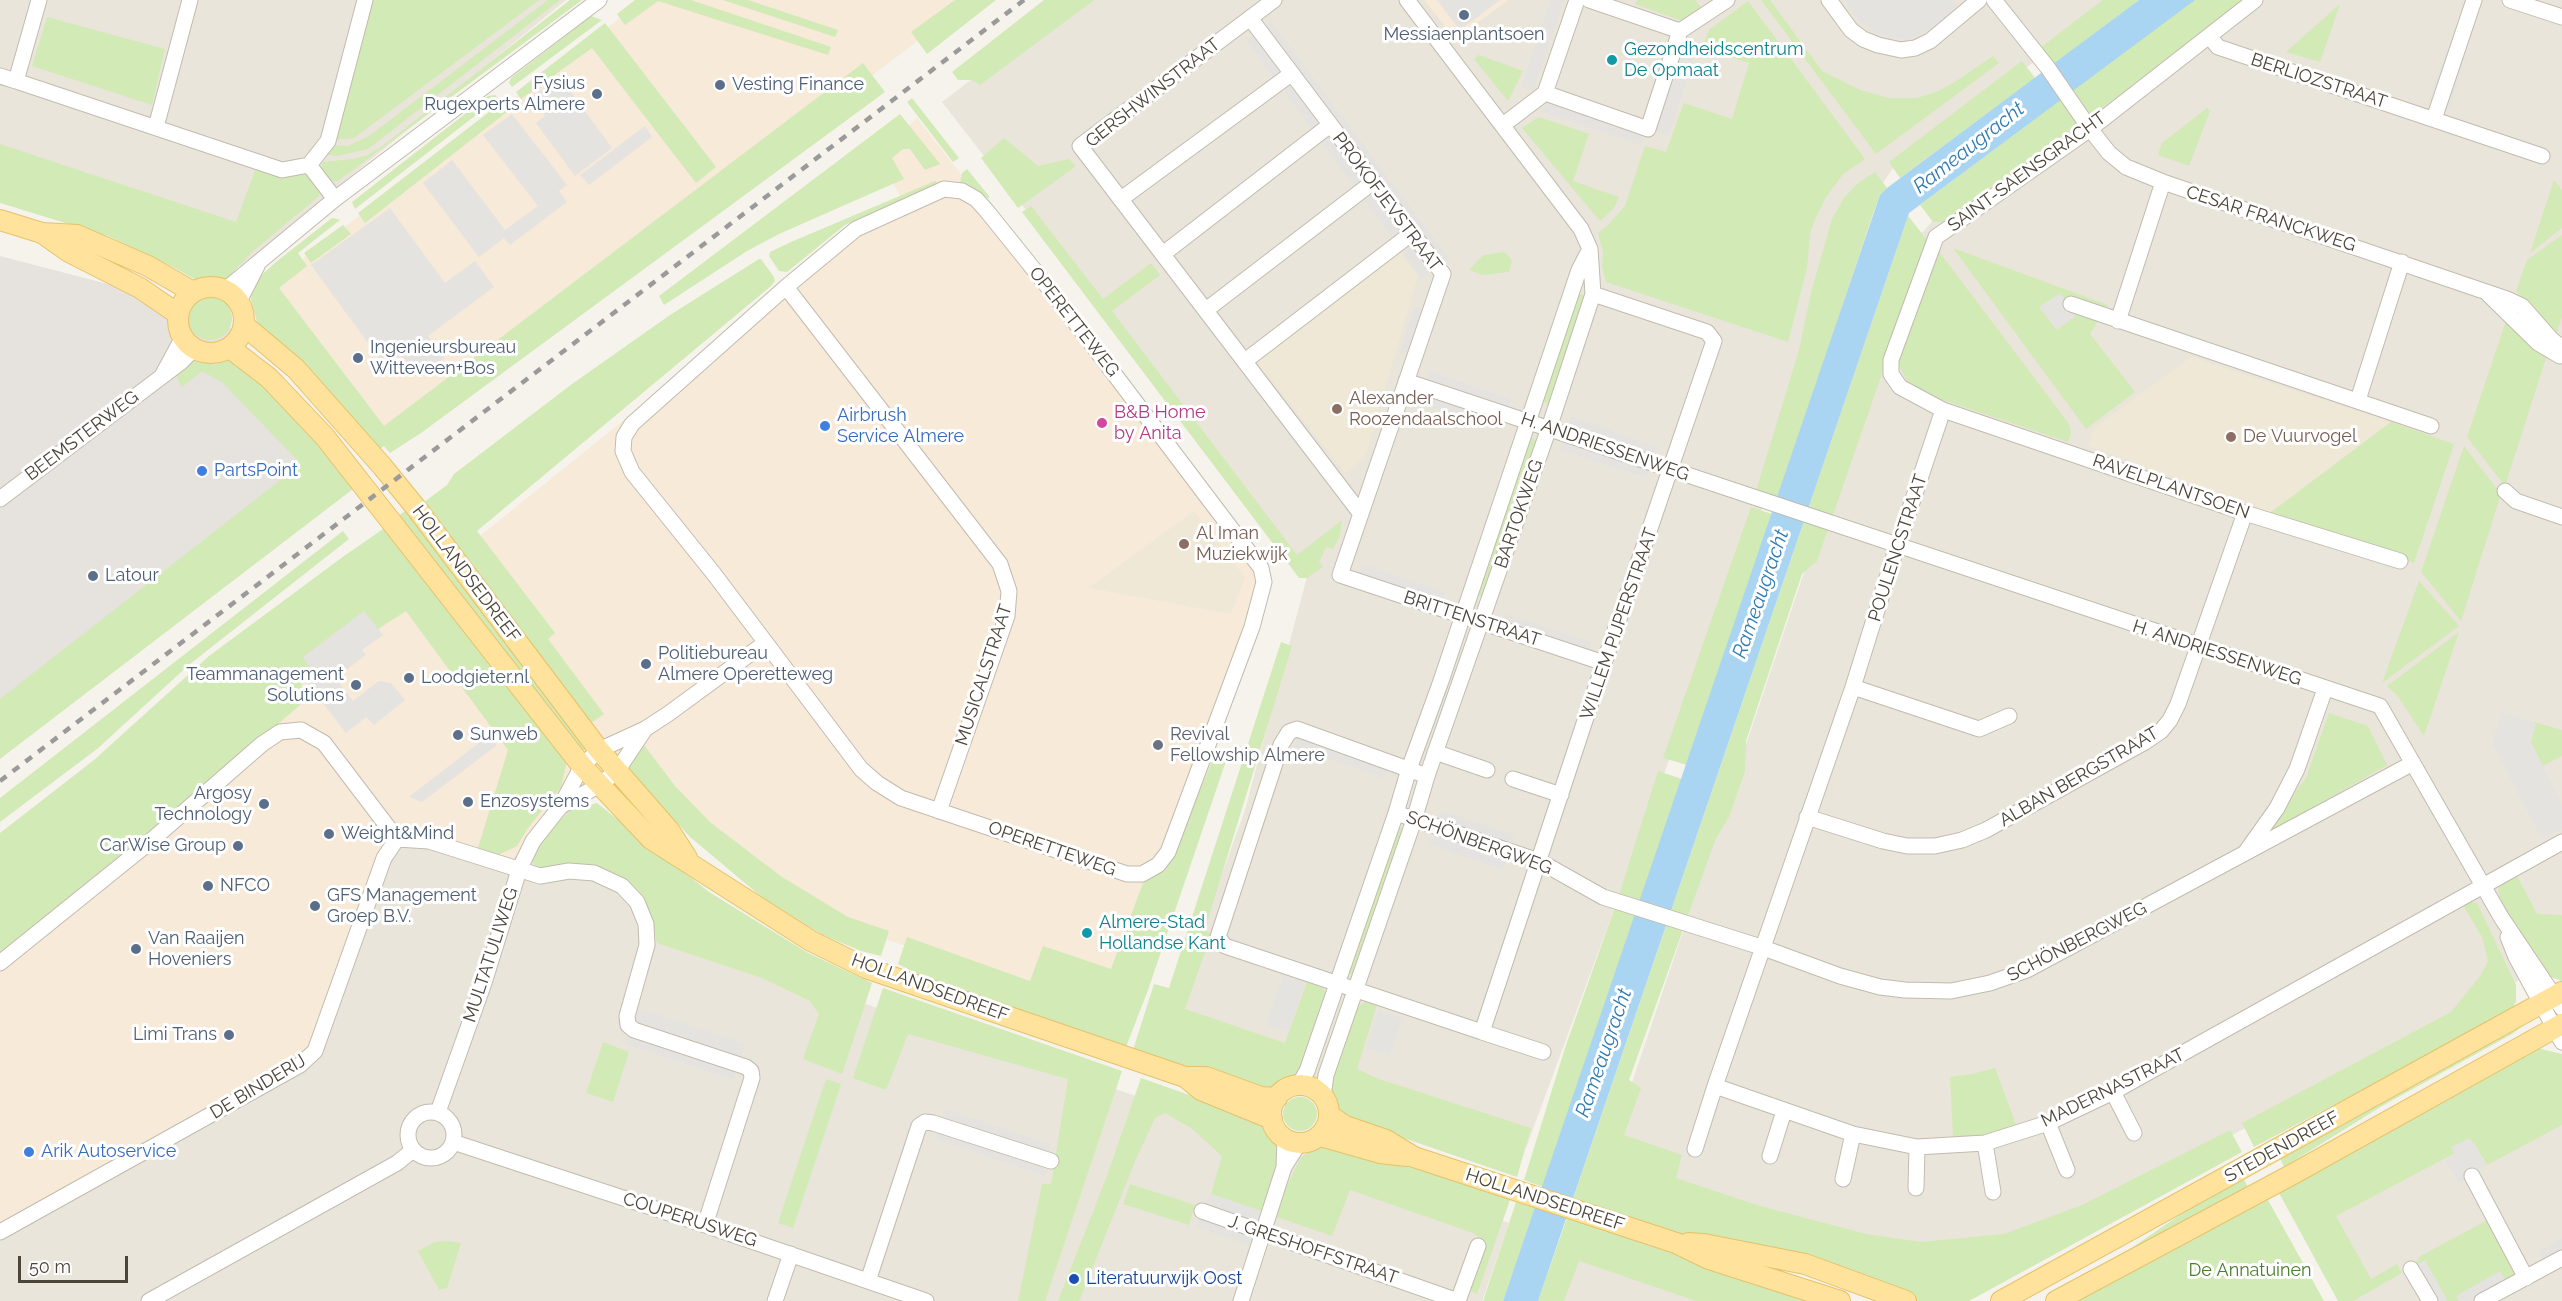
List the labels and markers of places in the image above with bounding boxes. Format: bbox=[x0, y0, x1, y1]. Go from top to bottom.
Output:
marker: Messiaenplantsoen bbox=[1457, 8, 1471, 22]
place label: Messiaenplantsoen bbox=[1383, 24, 1545, 46]
place label: Gezondheidscentrum De Opmaat bbox=[1624, 39, 1804, 82]
marker: Gezondheidscentrum De Opmaat bbox=[1605, 53, 1619, 67]
place label: Fysius Rugexperts Almere bbox=[424, 73, 585, 116]
place label: Vesting Finance bbox=[732, 74, 864, 96]
marker: Vesting Finance bbox=[713, 78, 727, 92]
marker: Fysius Rugexperts Almere bbox=[590, 87, 604, 101]
place label: Ingenieursbureau Witteveen+Bos bbox=[370, 337, 516, 380]
marker: Ingenieursbureau Witteveen+Bos bbox=[351, 351, 365, 365]
place label: Alexander Roozendaalschool bbox=[1349, 388, 1502, 430]
place label: B&B Home by Anita bbox=[1114, 402, 1206, 444]
marker: Alexander Roozendaalschool bbox=[1330, 402, 1344, 416]
place label: Airbrush Service Almere bbox=[837, 405, 964, 448]
marker: B&B Home by Anita bbox=[1095, 416, 1109, 430]
marker: Airbrush Service Almere bbox=[818, 419, 832, 433]
place label: De Vuurvogel bbox=[2243, 426, 2357, 448]
marker: De Vuurvogel bbox=[2224, 430, 2238, 444]
place label: PartsPoint bbox=[214, 460, 298, 482]
marker: PartsPoint bbox=[195, 464, 209, 478]
place label: Al Iman Muziekwijk bbox=[1196, 523, 1288, 566]
marker: Al Iman Muziekwijk bbox=[1177, 537, 1191, 551]
place label: Latour bbox=[105, 565, 159, 587]
marker: Latour bbox=[86, 569, 100, 583]
place label: Politiebureau Almere Operetteweg bbox=[658, 643, 833, 686]
marker: Politiebureau Almere Operetteweg bbox=[639, 657, 653, 671]
place label: Teammanagement Solutions bbox=[186, 664, 344, 706]
place label: Loodgieter.nl bbox=[421, 667, 529, 689]
marker: Loodgieter.nl bbox=[402, 671, 416, 685]
marker: Teammanagement Solutions bbox=[349, 678, 363, 692]
place label: Sunweb bbox=[470, 724, 538, 746]
place label: Revival Fellowship Almere bbox=[1170, 724, 1325, 766]
marker: Sunweb bbox=[451, 728, 465, 742]
marker: Revival Fellowship Almere bbox=[1151, 738, 1165, 752]
place label: Argosy Technology bbox=[154, 783, 252, 826]
place label: Enzosystems bbox=[480, 791, 589, 813]
marker: Enzosystems bbox=[461, 795, 475, 809]
marker: Argosy Technology bbox=[257, 797, 271, 811]
place label: Weight&Mind bbox=[341, 823, 454, 845]
marker: Weight&Mind bbox=[322, 827, 336, 841]
place label: CarWise Group bbox=[100, 835, 226, 857]
marker: CarWise Group bbox=[231, 839, 245, 853]
place label: NFCO bbox=[220, 875, 270, 897]
marker: NFCO bbox=[201, 879, 215, 893]
place label: GFS Management Groep B.V. bbox=[327, 885, 477, 928]
marker: GFS Management Groep B.V. bbox=[308, 899, 322, 913]
place label: Almere-Stad Hollandse Kant bbox=[1099, 912, 1226, 954]
marker: Almere-Stad Hollandse Kant bbox=[1080, 926, 1094, 940]
place label: Van Raaijen Hoveniers bbox=[148, 928, 244, 970]
marker: Van Raaijen Hoveniers bbox=[129, 942, 143, 956]
place label: Limi Trans bbox=[133, 1024, 217, 1046]
marker: Limi Trans bbox=[222, 1028, 236, 1042]
place label: Arik Autoservice bbox=[41, 1141, 176, 1163]
marker: Arik Autoservice bbox=[22, 1145, 36, 1159]
place label: Literatuurwijk Oost bbox=[1086, 1268, 1242, 1290]
marker: Literatuurwijk Oost bbox=[1067, 1272, 1081, 1286]

